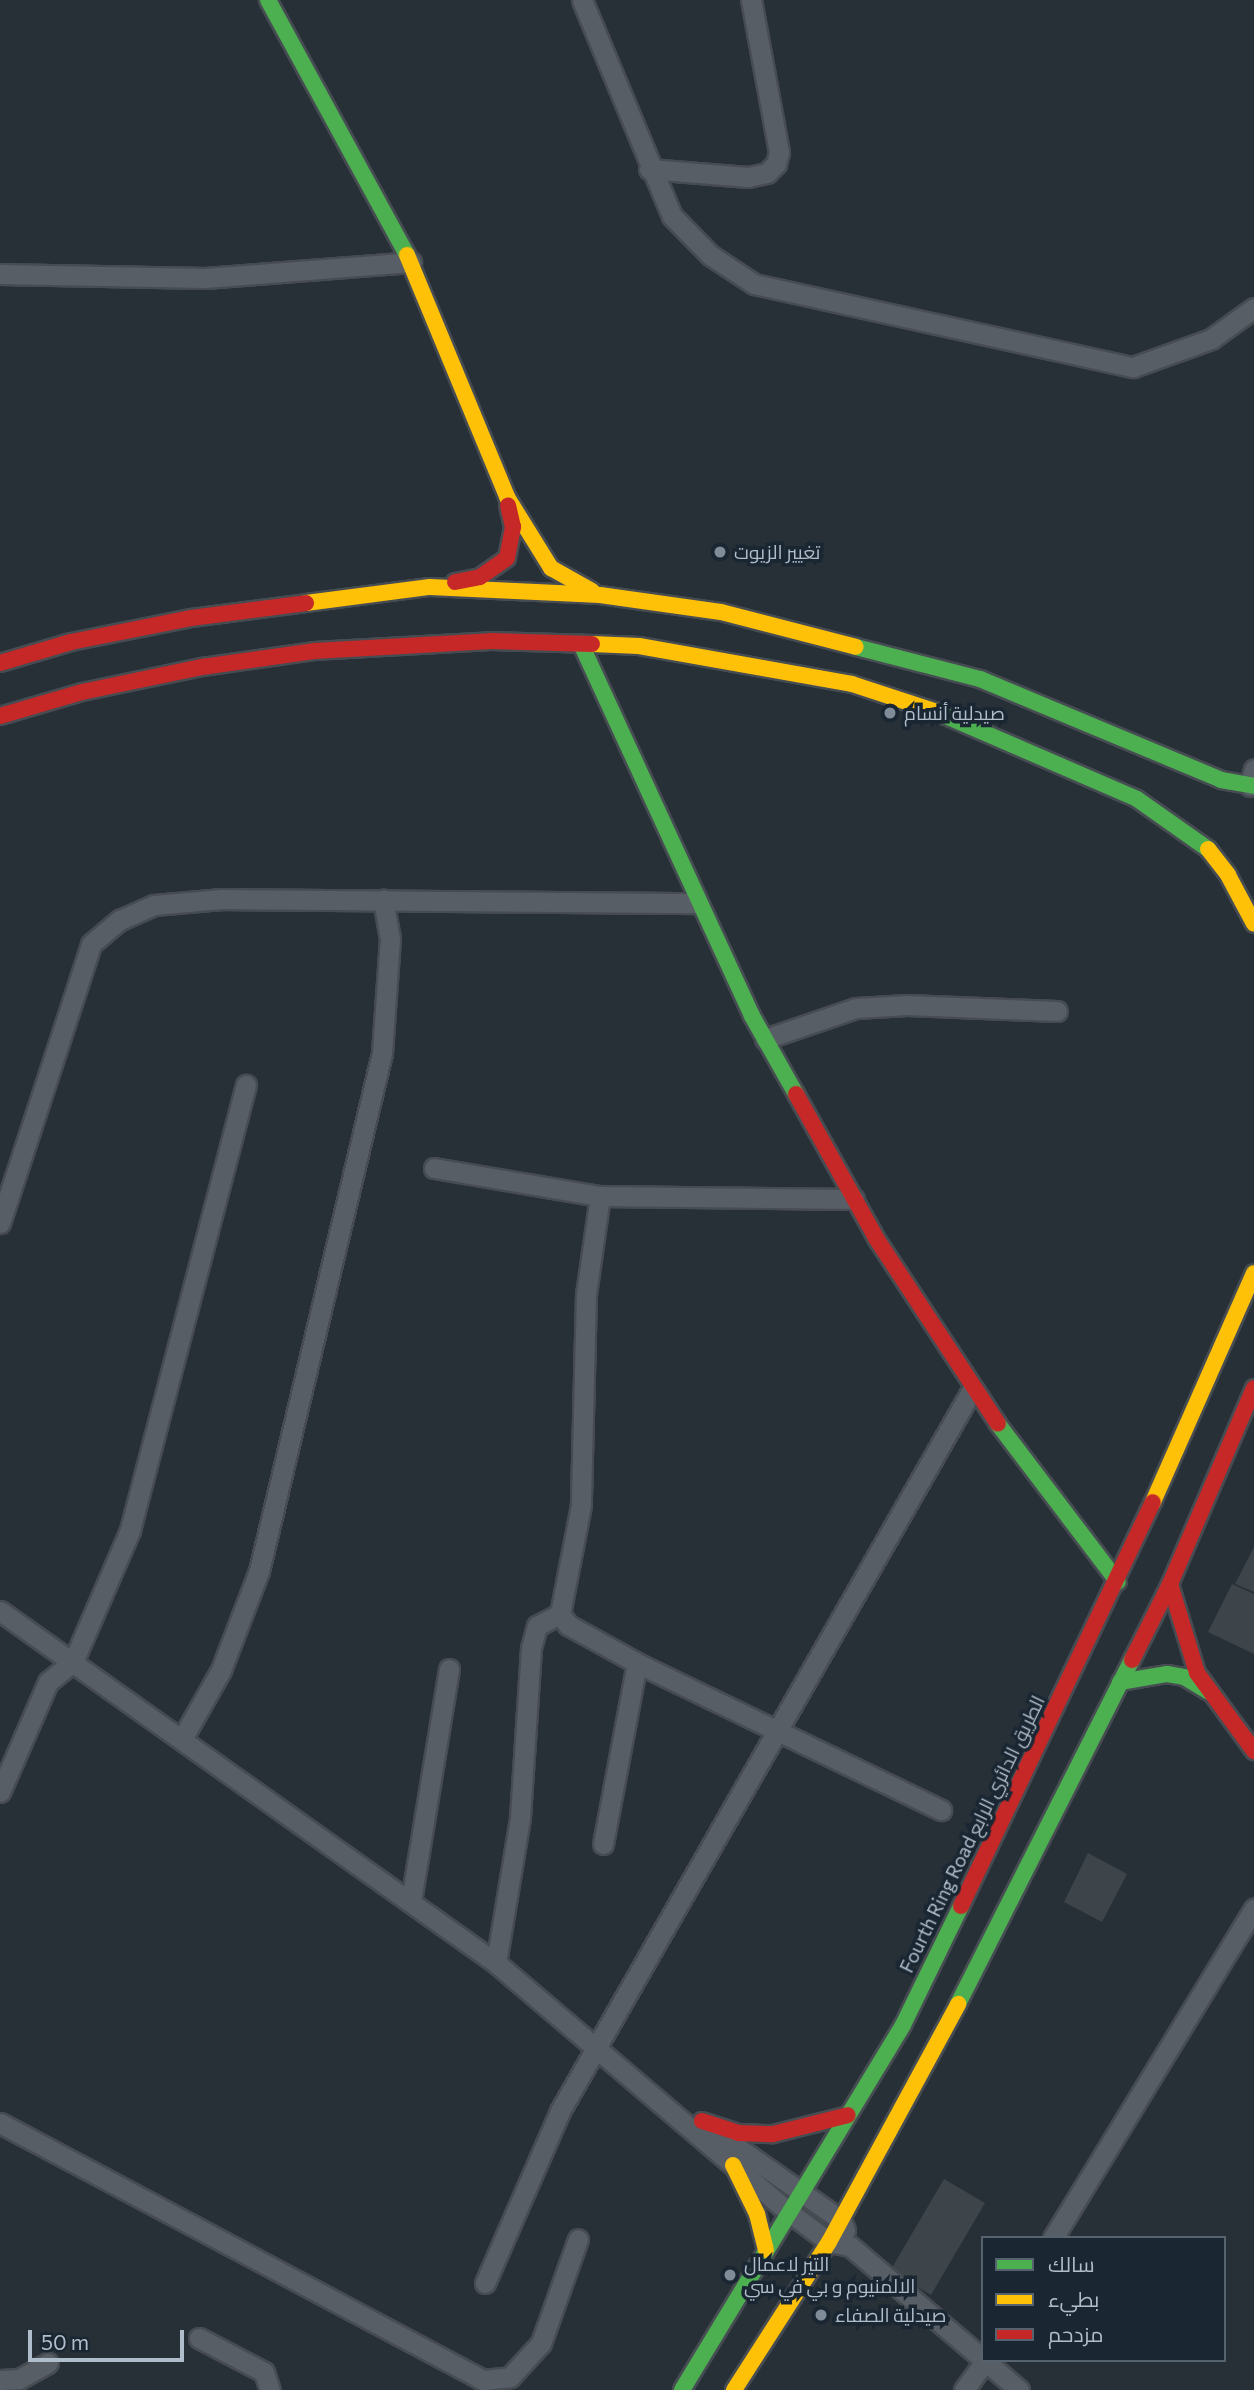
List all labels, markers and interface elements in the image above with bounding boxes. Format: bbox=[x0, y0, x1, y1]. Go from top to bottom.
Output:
place label: تغيير الزيوت bbox=[734, 541, 820, 563]
marker: تغيير الزيوت bbox=[712, 544, 728, 560]
place label: صيدلية أنسام bbox=[904, 702, 1005, 724]
marker: صيدلية أنسام bbox=[882, 705, 898, 721]
street label: Fourth Ring Road الطريق الدائري الرابع bbox=[895, 1692, 1049, 1976]
legend bbox=[981, 2236, 1226, 2362]
text: سالك bbox=[1048, 2251, 1095, 2276]
place label: التير لاعمال الالمنيوم و بي في سي bbox=[744, 2253, 915, 2297]
marker: التير لاعمال الالمنيوم و بي في سي bbox=[722, 2267, 738, 2283]
text: بطيء bbox=[1048, 2286, 1099, 2311]
place label: صيدلية الصفاء bbox=[835, 2304, 946, 2326]
marker: صيدلية الصفاء bbox=[813, 2307, 829, 2323]
scale bar bbox=[32, 2316, 187, 2360]
text: مزدحم bbox=[1048, 2321, 1103, 2346]
text: 50 m bbox=[41, 2329, 89, 2354]

